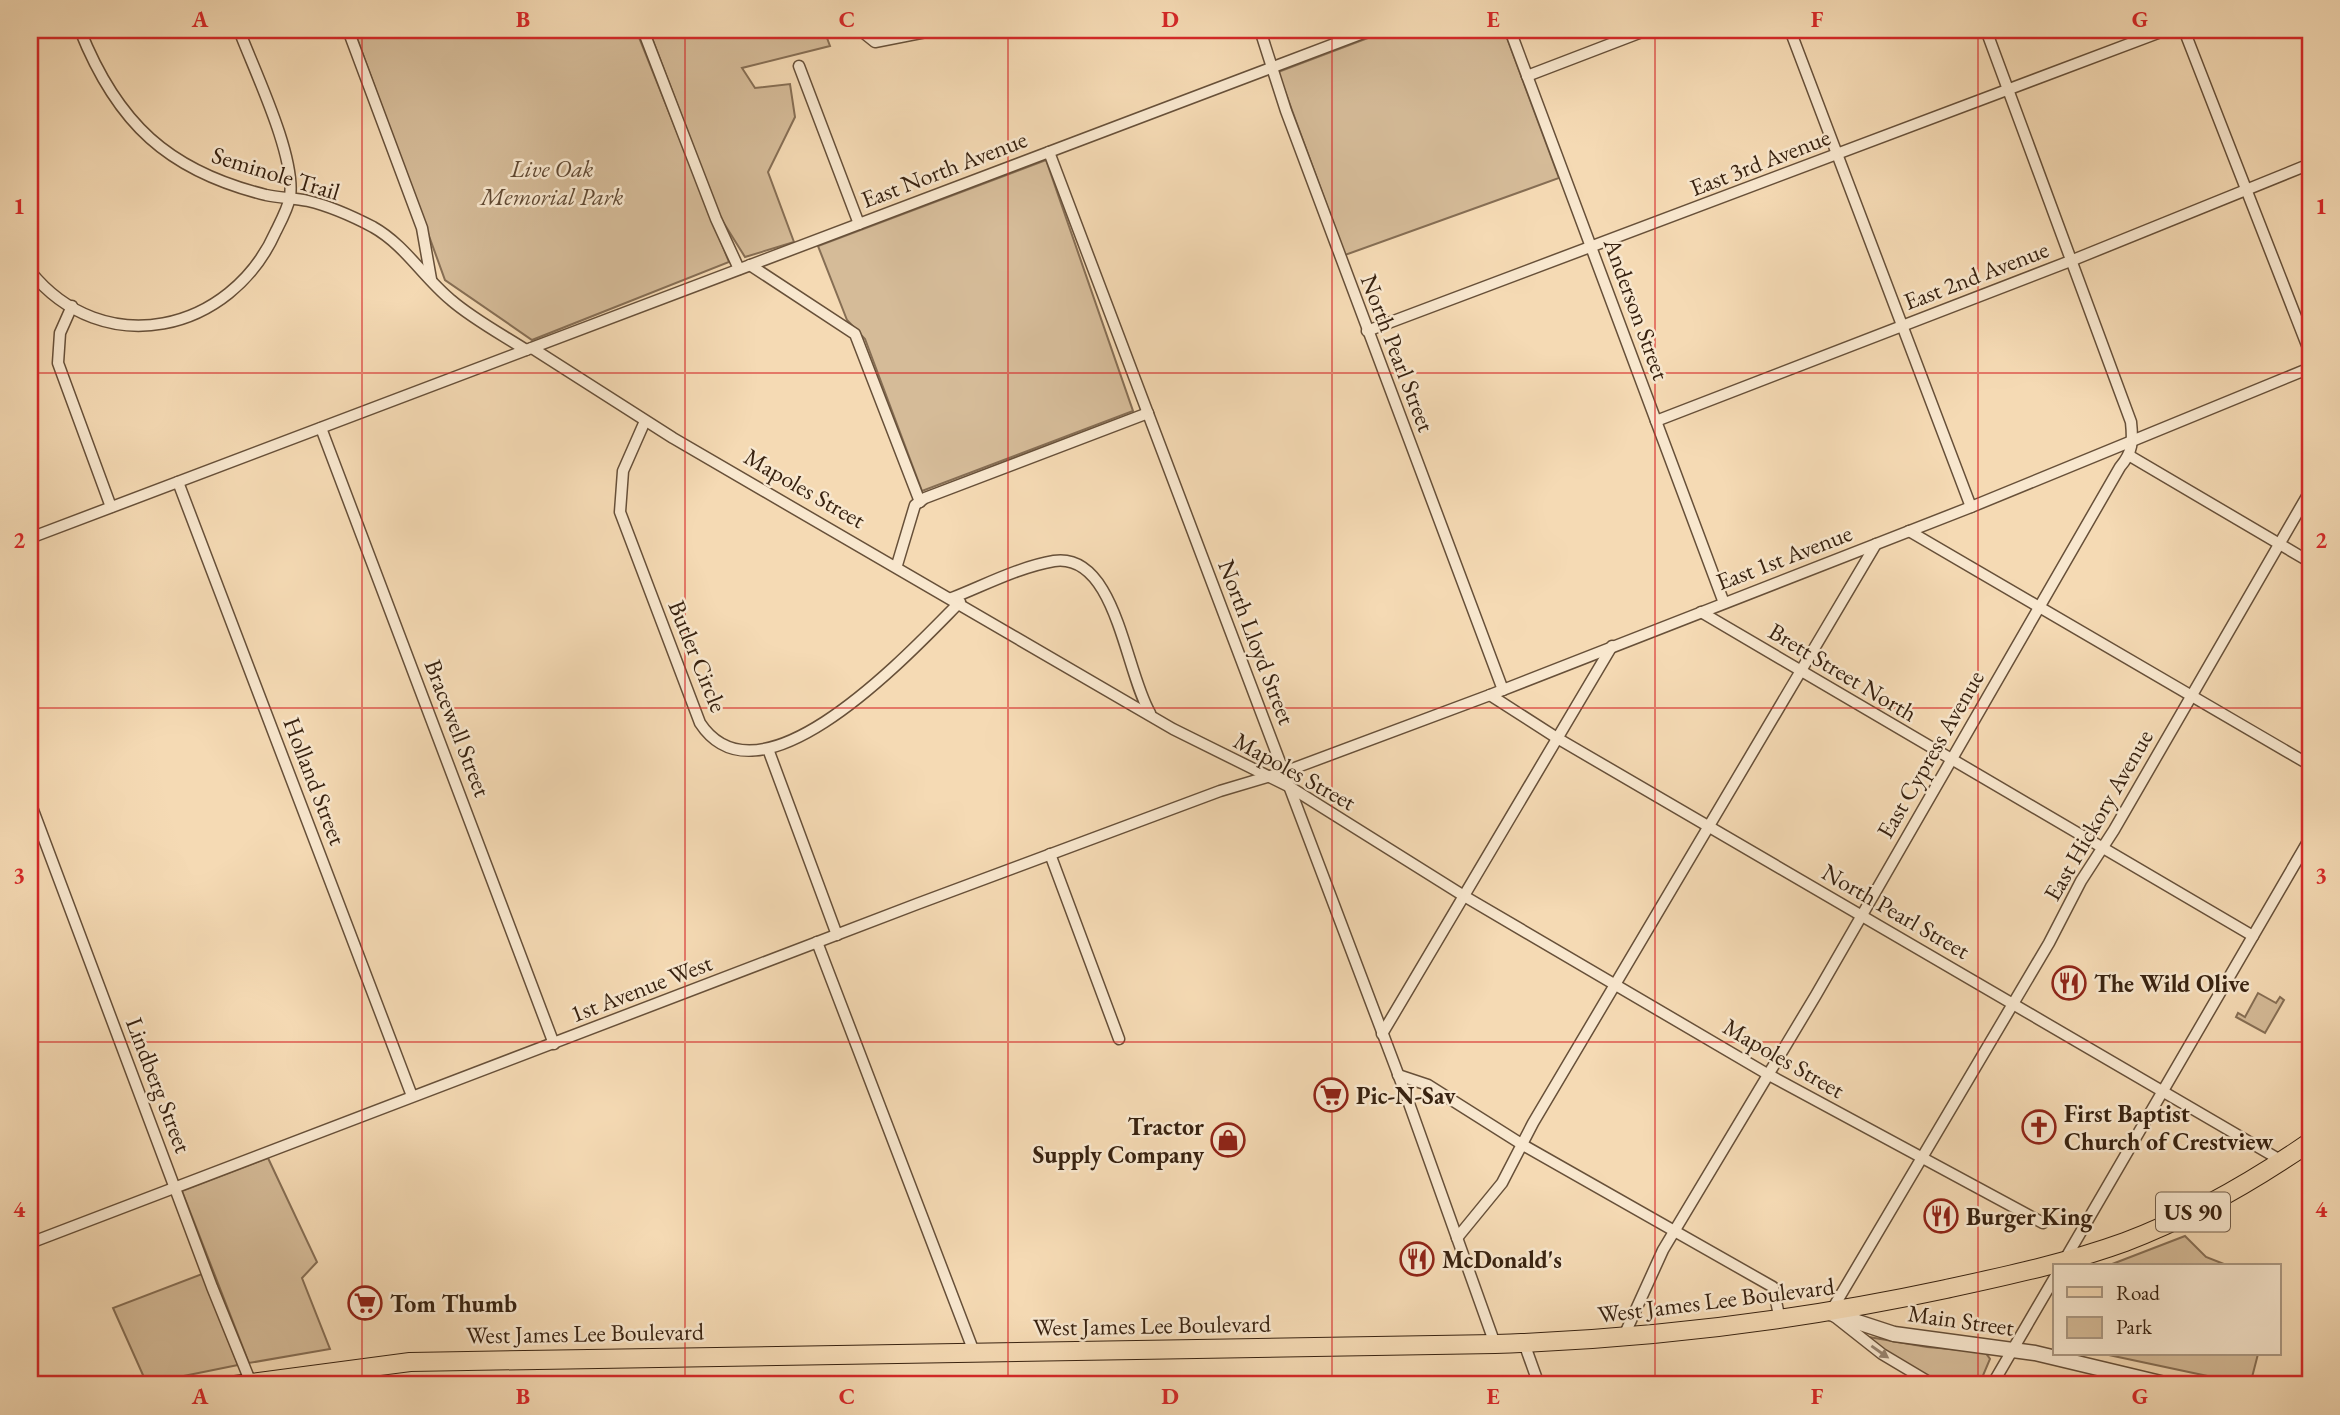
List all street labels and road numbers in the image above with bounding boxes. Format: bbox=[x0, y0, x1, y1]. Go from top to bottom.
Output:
street label: East 3rd Avenue bbox=[1685, 121, 1835, 203]
street label: East North Avenue bbox=[857, 123, 1031, 215]
street label: Seminole Trail bbox=[208, 139, 344, 207]
street label: Anderson Street bbox=[1597, 233, 1677, 385]
street label: East 2nd Avenue bbox=[1899, 233, 2053, 317]
street label: North Pearl Street bbox=[1354, 270, 1442, 436]
street label: Mapoles Street bbox=[739, 441, 872, 535]
street label: East 1st Avenue bbox=[1712, 517, 1856, 597]
street label: North Lloyd Street bbox=[1211, 555, 1303, 729]
street label: Butler Circle bbox=[662, 595, 734, 717]
street label: Brett Street North bbox=[1763, 616, 1923, 728]
street label: Bracewell Street bbox=[418, 655, 499, 801]
street label: East Cypress Avenue bbox=[1869, 664, 1991, 844]
street label: Holland Street bbox=[276, 713, 354, 850]
street label: East Hickory Avenue bbox=[2036, 724, 2160, 906]
street label: Mapoles Street bbox=[1228, 725, 1362, 818]
street label: North Pearl Street bbox=[1816, 856, 1976, 966]
street label: 1st Avenue West bbox=[566, 947, 717, 1029]
street label: Mapoles Street bbox=[1718, 1011, 1851, 1105]
street label: Lindberg Street bbox=[119, 1013, 199, 1157]
road number: US 90 bbox=[2156, 1192, 2230, 1232]
street label: West James Lee Boulevard bbox=[1596, 1270, 1837, 1330]
street label: Main Street bbox=[1906, 1297, 2016, 1343]
street label: West James Lee Boulevard bbox=[1033, 1307, 1272, 1343]
street label: West James Lee Boulevard bbox=[466, 1315, 705, 1351]

